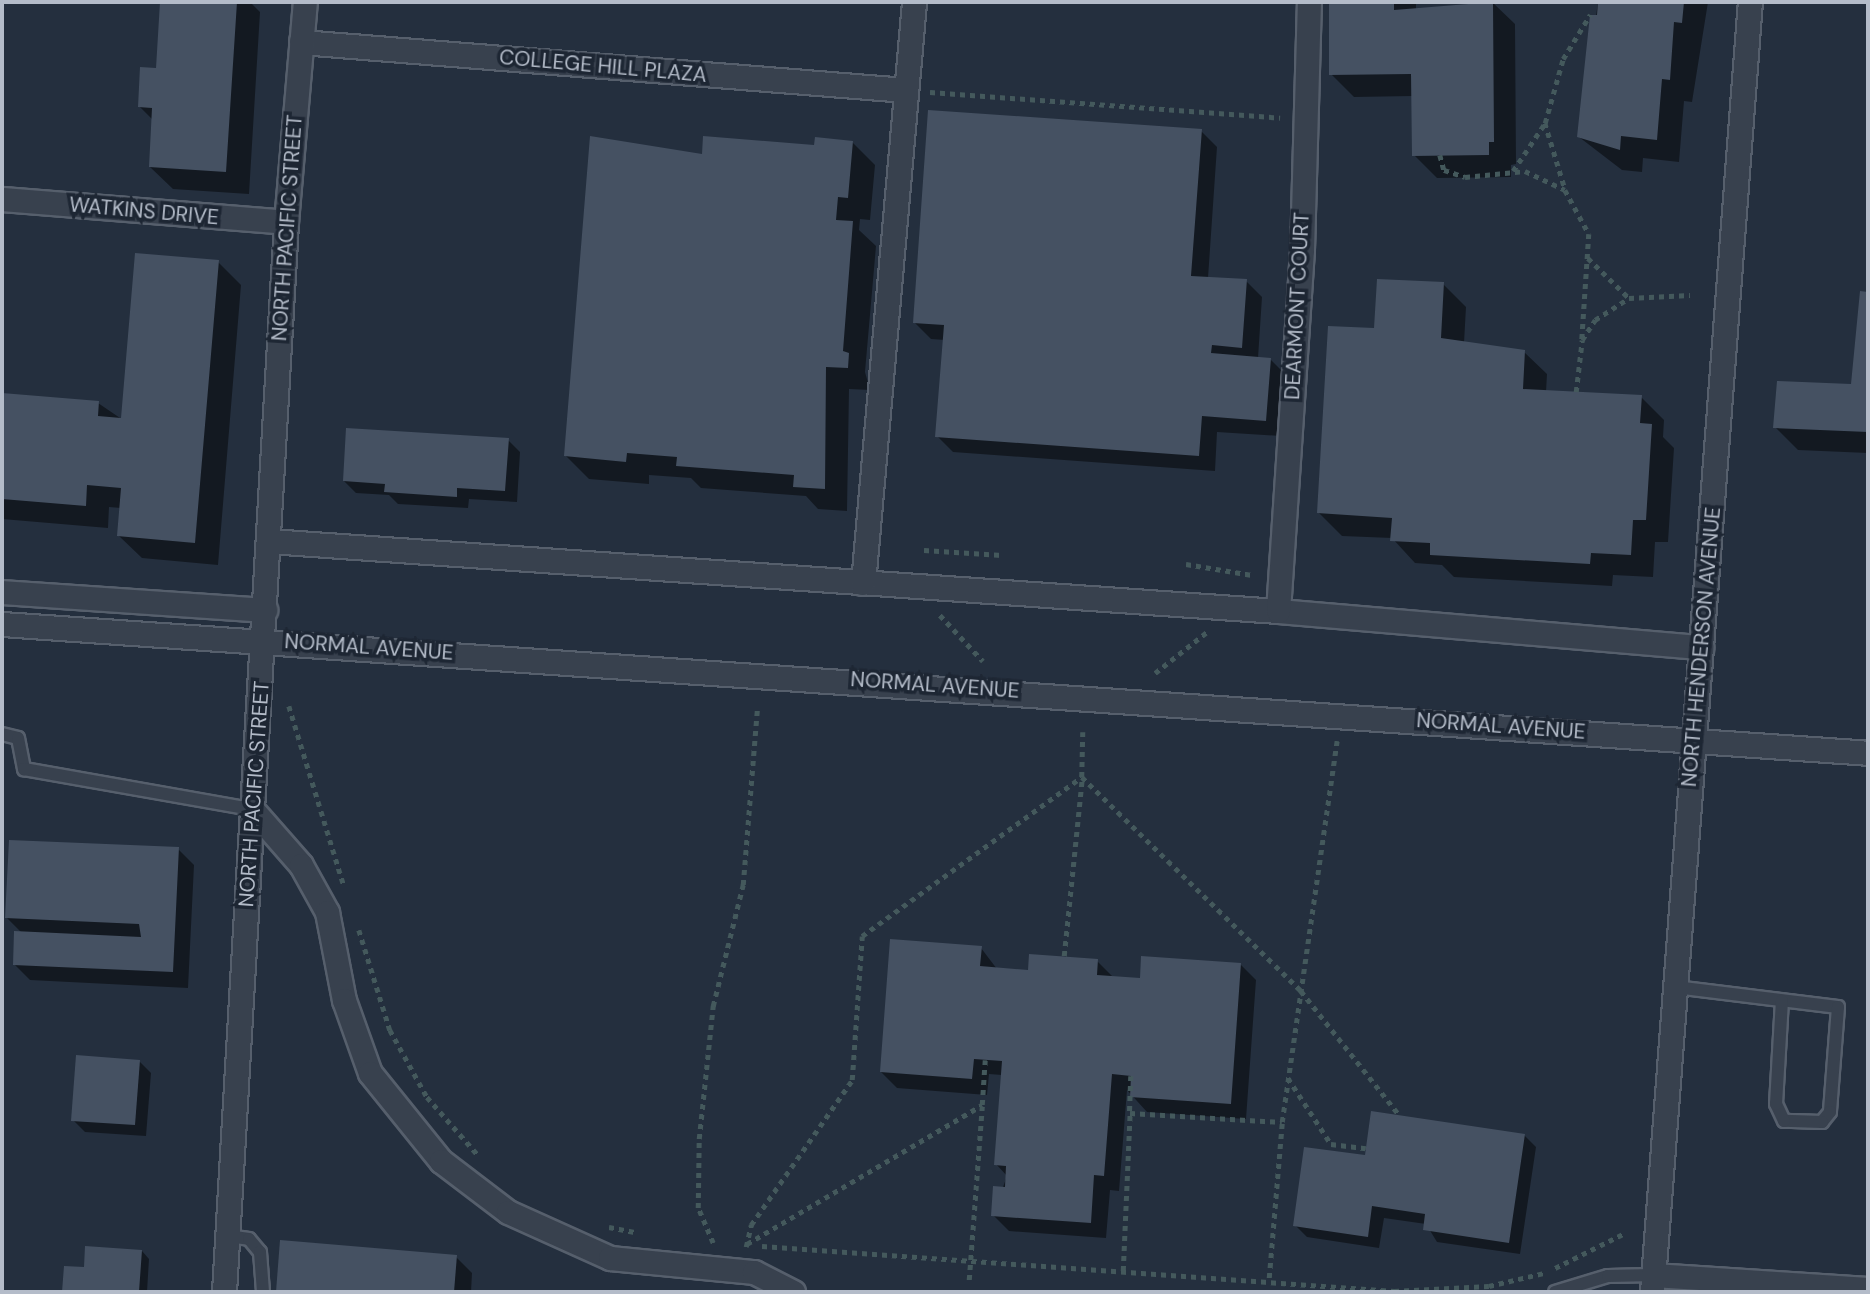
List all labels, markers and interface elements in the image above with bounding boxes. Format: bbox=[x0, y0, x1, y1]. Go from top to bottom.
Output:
street label: COLLEGE HILL PLAZA bbox=[498, 44, 708, 88]
street label: NORTH PACIFIC STREET bbox=[267, 114, 307, 342]
street label: WATKINS DRIVE bbox=[68, 192, 220, 230]
street label: DEARMONT COURT bbox=[1280, 212, 1314, 400]
street label: NORTH HENDERSON AVENUE bbox=[1676, 506, 1726, 788]
street label: NORMAL AVENUE bbox=[284, 629, 454, 665]
street label: NORMAL AVENUE bbox=[850, 667, 1020, 703]
street label: NORTH PACIFIC STREET bbox=[234, 680, 274, 908]
street label: NORMAL AVENUE bbox=[1416, 708, 1586, 744]

